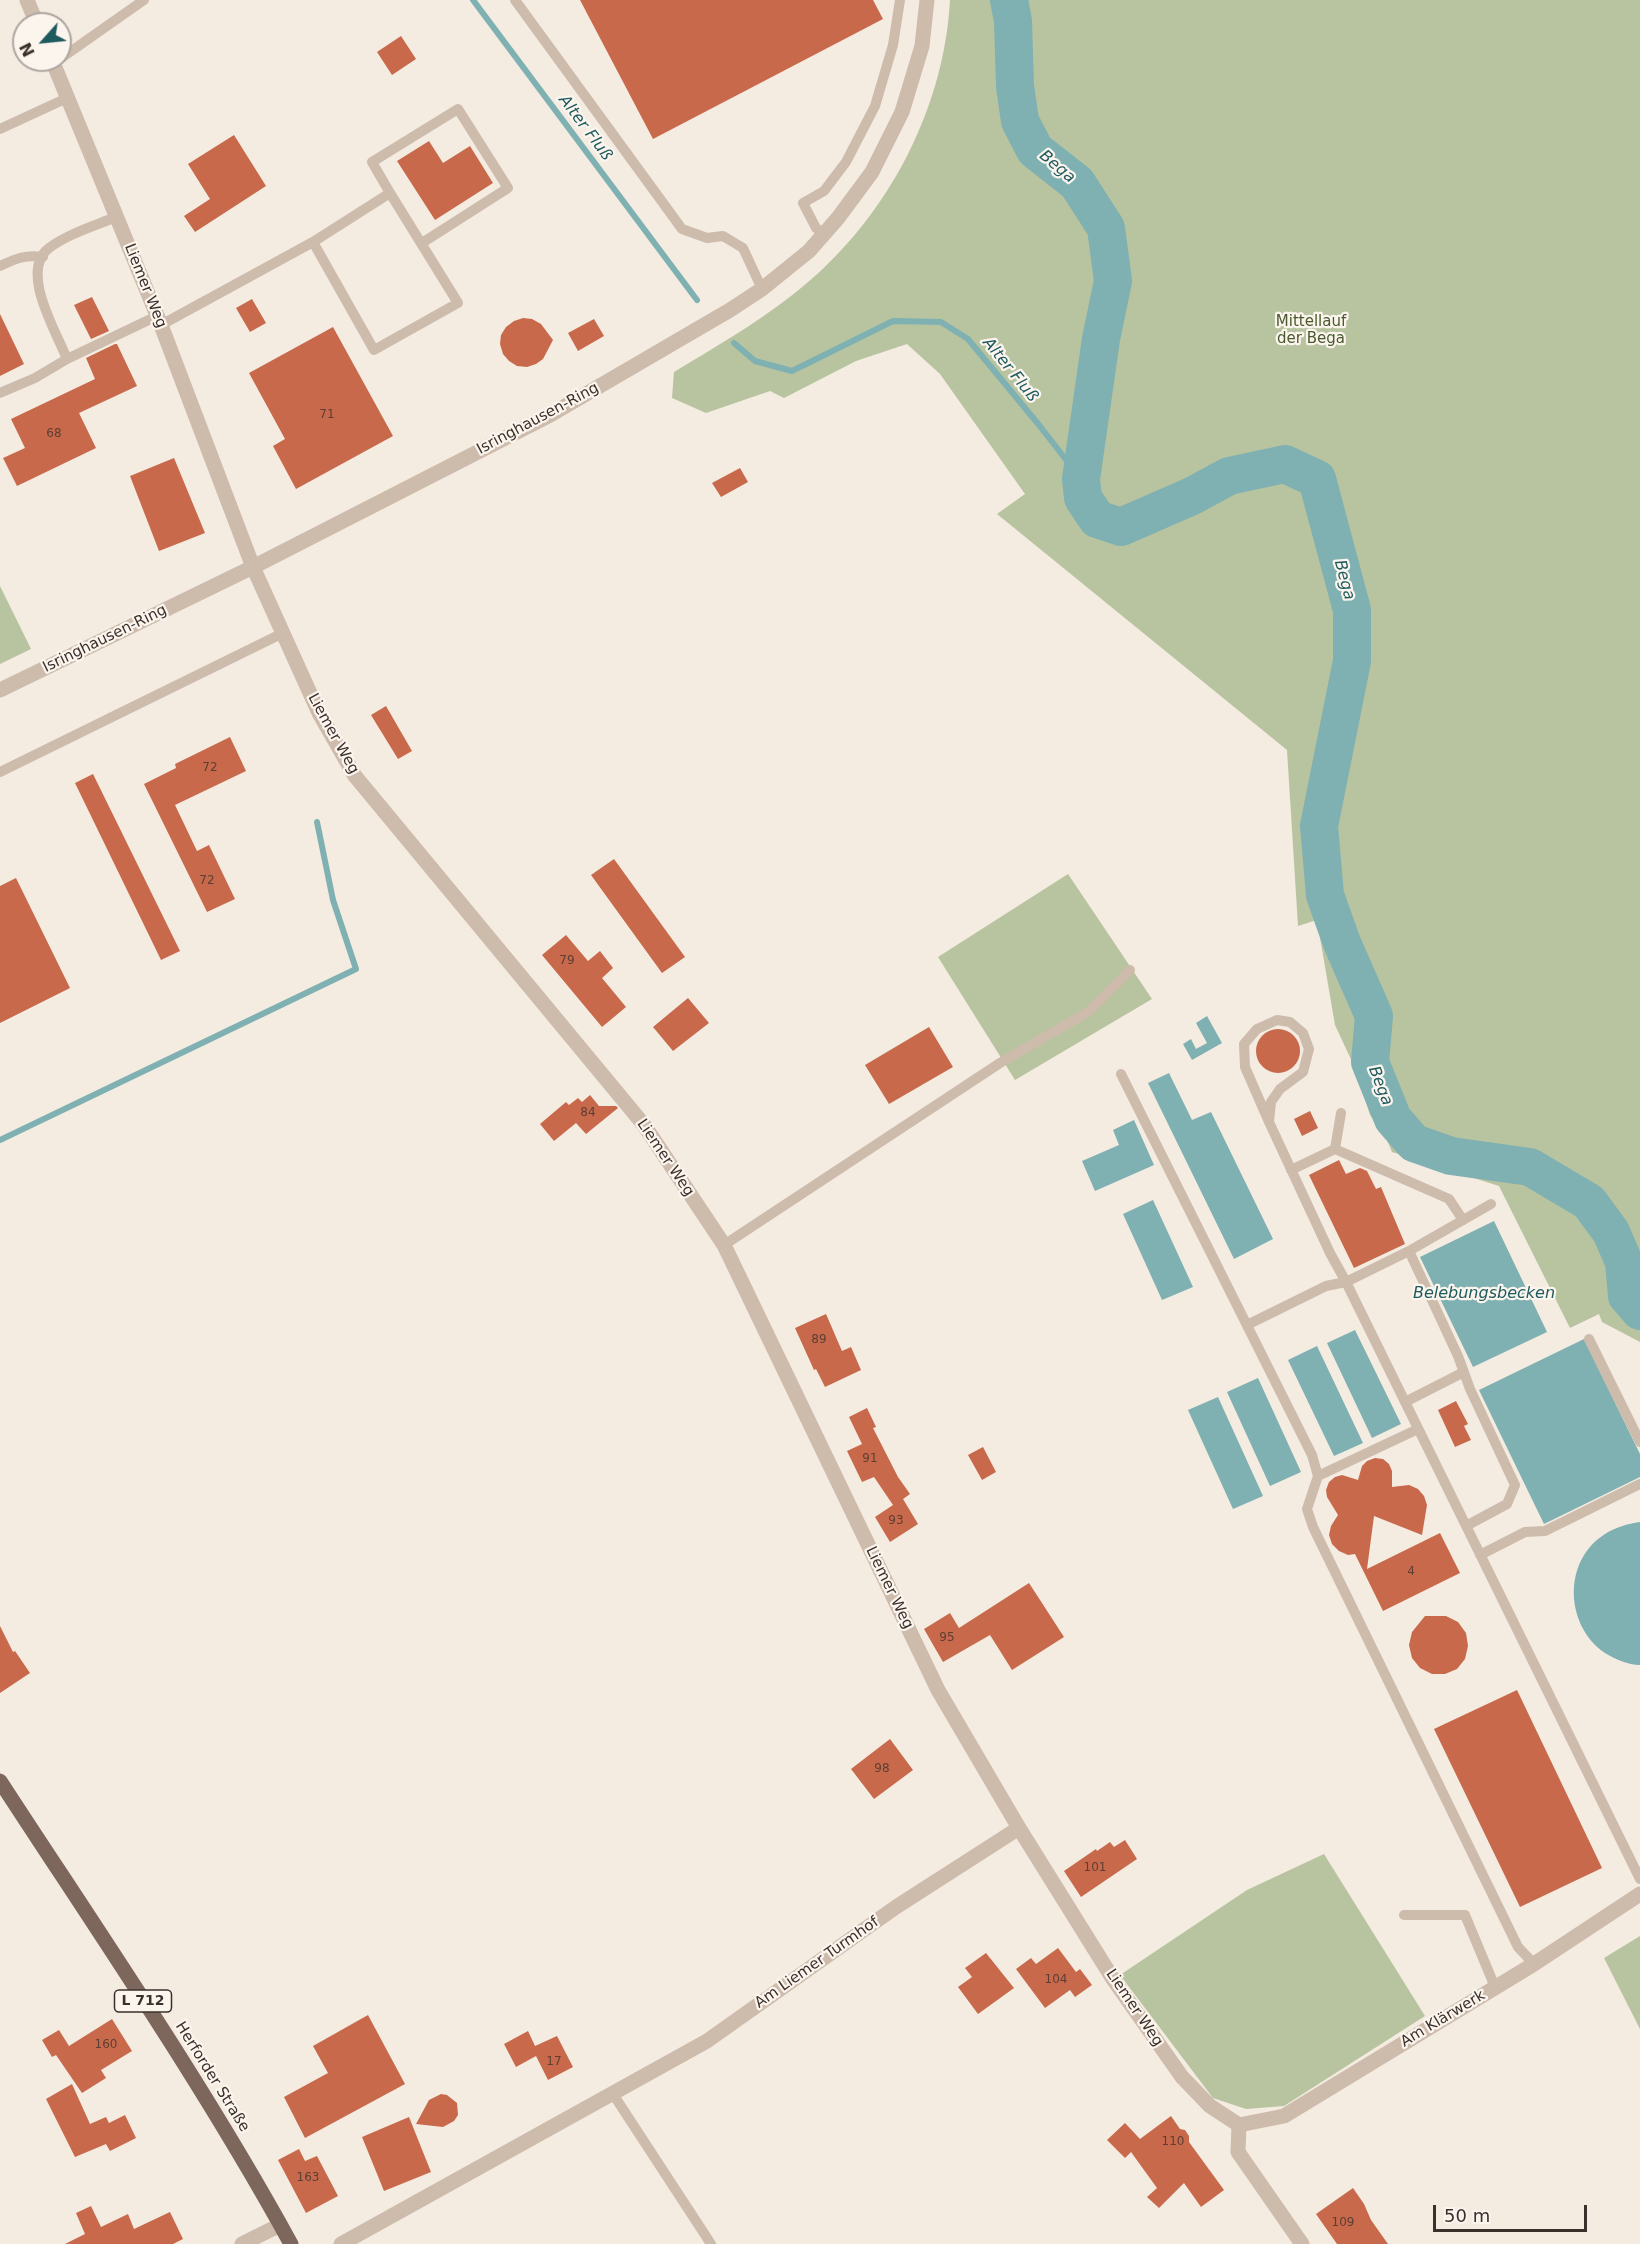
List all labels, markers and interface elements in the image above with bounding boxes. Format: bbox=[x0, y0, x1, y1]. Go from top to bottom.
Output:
north arrow bbox=[12, 12, 72, 72]
text: N bbox=[16, 39, 39, 60]
water label: Alter Fluß bbox=[554, 91, 616, 165]
water label: Bega bbox=[1035, 147, 1079, 187]
street label: Liemer Weg bbox=[120, 241, 170, 331]
park label: Mittellauf der Bega bbox=[1276, 313, 1346, 348]
water label: Alter Fluß bbox=[978, 334, 1042, 406]
street label: Isringhausen-Ring bbox=[474, 379, 602, 459]
house number: 71 bbox=[319, 408, 335, 422]
house number: 68 bbox=[46, 427, 62, 441]
water label: Bega bbox=[1329, 558, 1359, 602]
street label: Isringhausen-Ring bbox=[40, 601, 170, 677]
street label: Liemer Weg bbox=[303, 691, 363, 777]
house number: 72 bbox=[202, 761, 218, 775]
house number: 72 bbox=[199, 874, 215, 888]
house number: 79 bbox=[559, 954, 575, 968]
water label: Bega bbox=[1364, 1064, 1396, 1108]
house number: 84 bbox=[580, 1106, 596, 1120]
street label: Liemer Weg bbox=[633, 1116, 697, 1200]
water label: Belebungsbecken bbox=[1413, 1284, 1555, 1304]
house number: 89 bbox=[811, 1333, 827, 1347]
house number: 91 bbox=[862, 1452, 878, 1466]
house number: 93 bbox=[888, 1514, 904, 1528]
street label: Liemer Weg bbox=[861, 1544, 917, 1632]
house number: 4 bbox=[1407, 1565, 1415, 1579]
house number: 95 bbox=[939, 1631, 955, 1645]
house number: 98 bbox=[874, 1762, 890, 1776]
house number: 101 bbox=[1084, 1861, 1106, 1875]
street label: Am Liemer Turmhof bbox=[752, 1913, 882, 2013]
street label: Liemer Weg bbox=[1102, 1966, 1166, 2050]
house number: 104 bbox=[1045, 1973, 1067, 1987]
street label: Am Klärwerk bbox=[1397, 1987, 1489, 2051]
road number: L 712 bbox=[114, 1990, 172, 2012]
street label: Herforder Straße bbox=[171, 2019, 253, 2135]
house number: 160 bbox=[95, 2038, 117, 2052]
house number: 17 bbox=[546, 2055, 562, 2069]
house number: 110 bbox=[1162, 2135, 1184, 2149]
house number: 163 bbox=[297, 2171, 319, 2185]
scale bar bbox=[1436, 2193, 1590, 2231]
text: 50 m bbox=[1444, 2205, 1490, 2226]
house number: 109 bbox=[1332, 2216, 1354, 2230]

